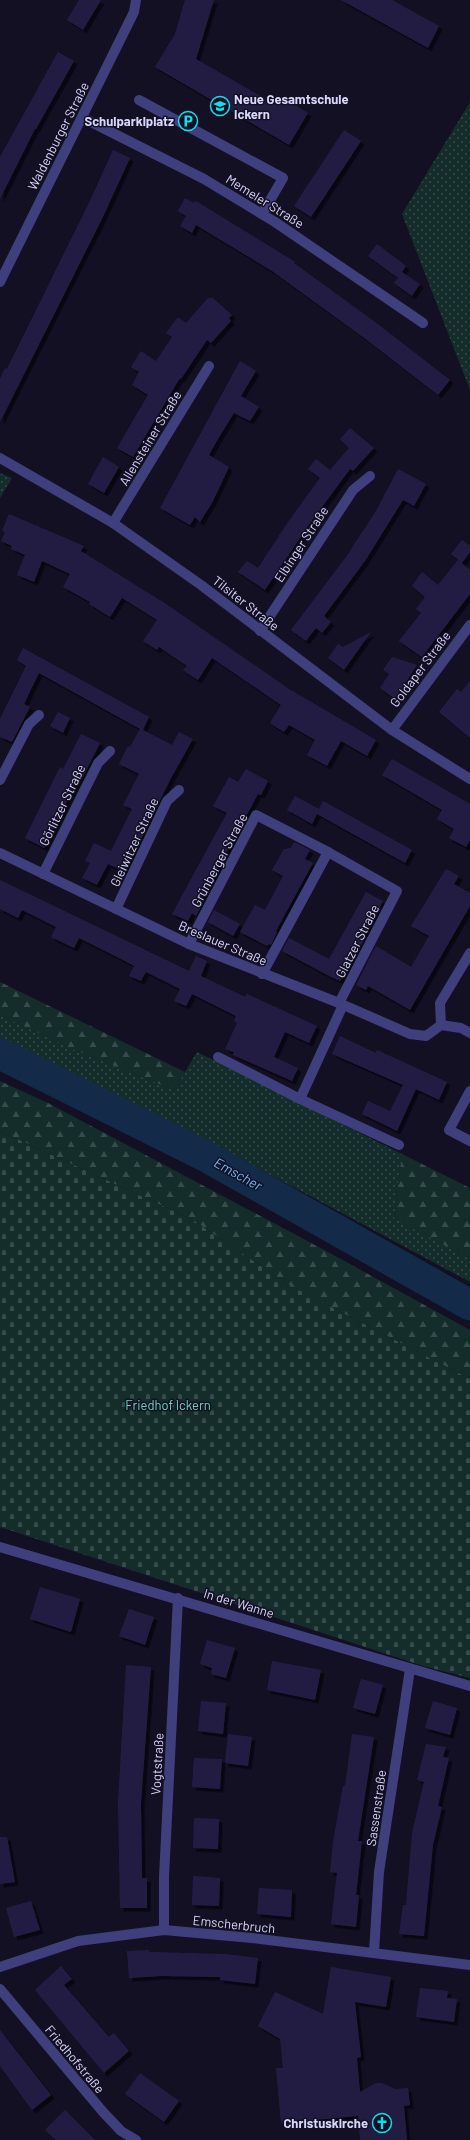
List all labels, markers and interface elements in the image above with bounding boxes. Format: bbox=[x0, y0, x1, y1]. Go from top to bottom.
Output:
street label: Waldenburger Straße bbox=[24, 79, 92, 193]
place label: Neue Gesamtschule Ickern bbox=[234, 91, 349, 122]
school or university icon: Neue Gesamtschule Ickern bbox=[209, 95, 231, 117]
parking icon: Schulparklplatz bbox=[177, 110, 199, 132]
place label: Schulparklplatz bbox=[84, 113, 174, 129]
street label: Memeler Straße bbox=[223, 171, 307, 231]
street label: Allensteiner Straße bbox=[115, 388, 185, 488]
street label: Elbinger Straße bbox=[271, 503, 332, 585]
street label: Tilsiter Straße bbox=[210, 572, 282, 634]
street label: Goldaper Straße bbox=[386, 628, 454, 710]
street label: Görlitzer Straße bbox=[35, 762, 89, 848]
street label: Gleiwitzer Straße bbox=[106, 795, 162, 889]
street label: Grünberger Straße bbox=[187, 810, 251, 910]
street label: Glatzer Straße bbox=[332, 902, 382, 980]
street label: Breslauer Straße bbox=[176, 917, 270, 969]
water label: Emscher bbox=[211, 1153, 266, 1194]
park label: Friedhof Ickern bbox=[125, 1397, 211, 1413]
street label: In der Wanne bbox=[202, 1585, 276, 1621]
street label: Vogtstraße bbox=[147, 1732, 167, 1796]
street label: Sassenstraße bbox=[363, 1769, 389, 1847]
street label: Emscherbruch bbox=[192, 1912, 276, 1936]
street label: Friedhofstraße bbox=[42, 2022, 108, 2096]
church icon: Christuskirche bbox=[371, 2112, 393, 2134]
place label: Christuskirche bbox=[283, 2115, 368, 2131]

